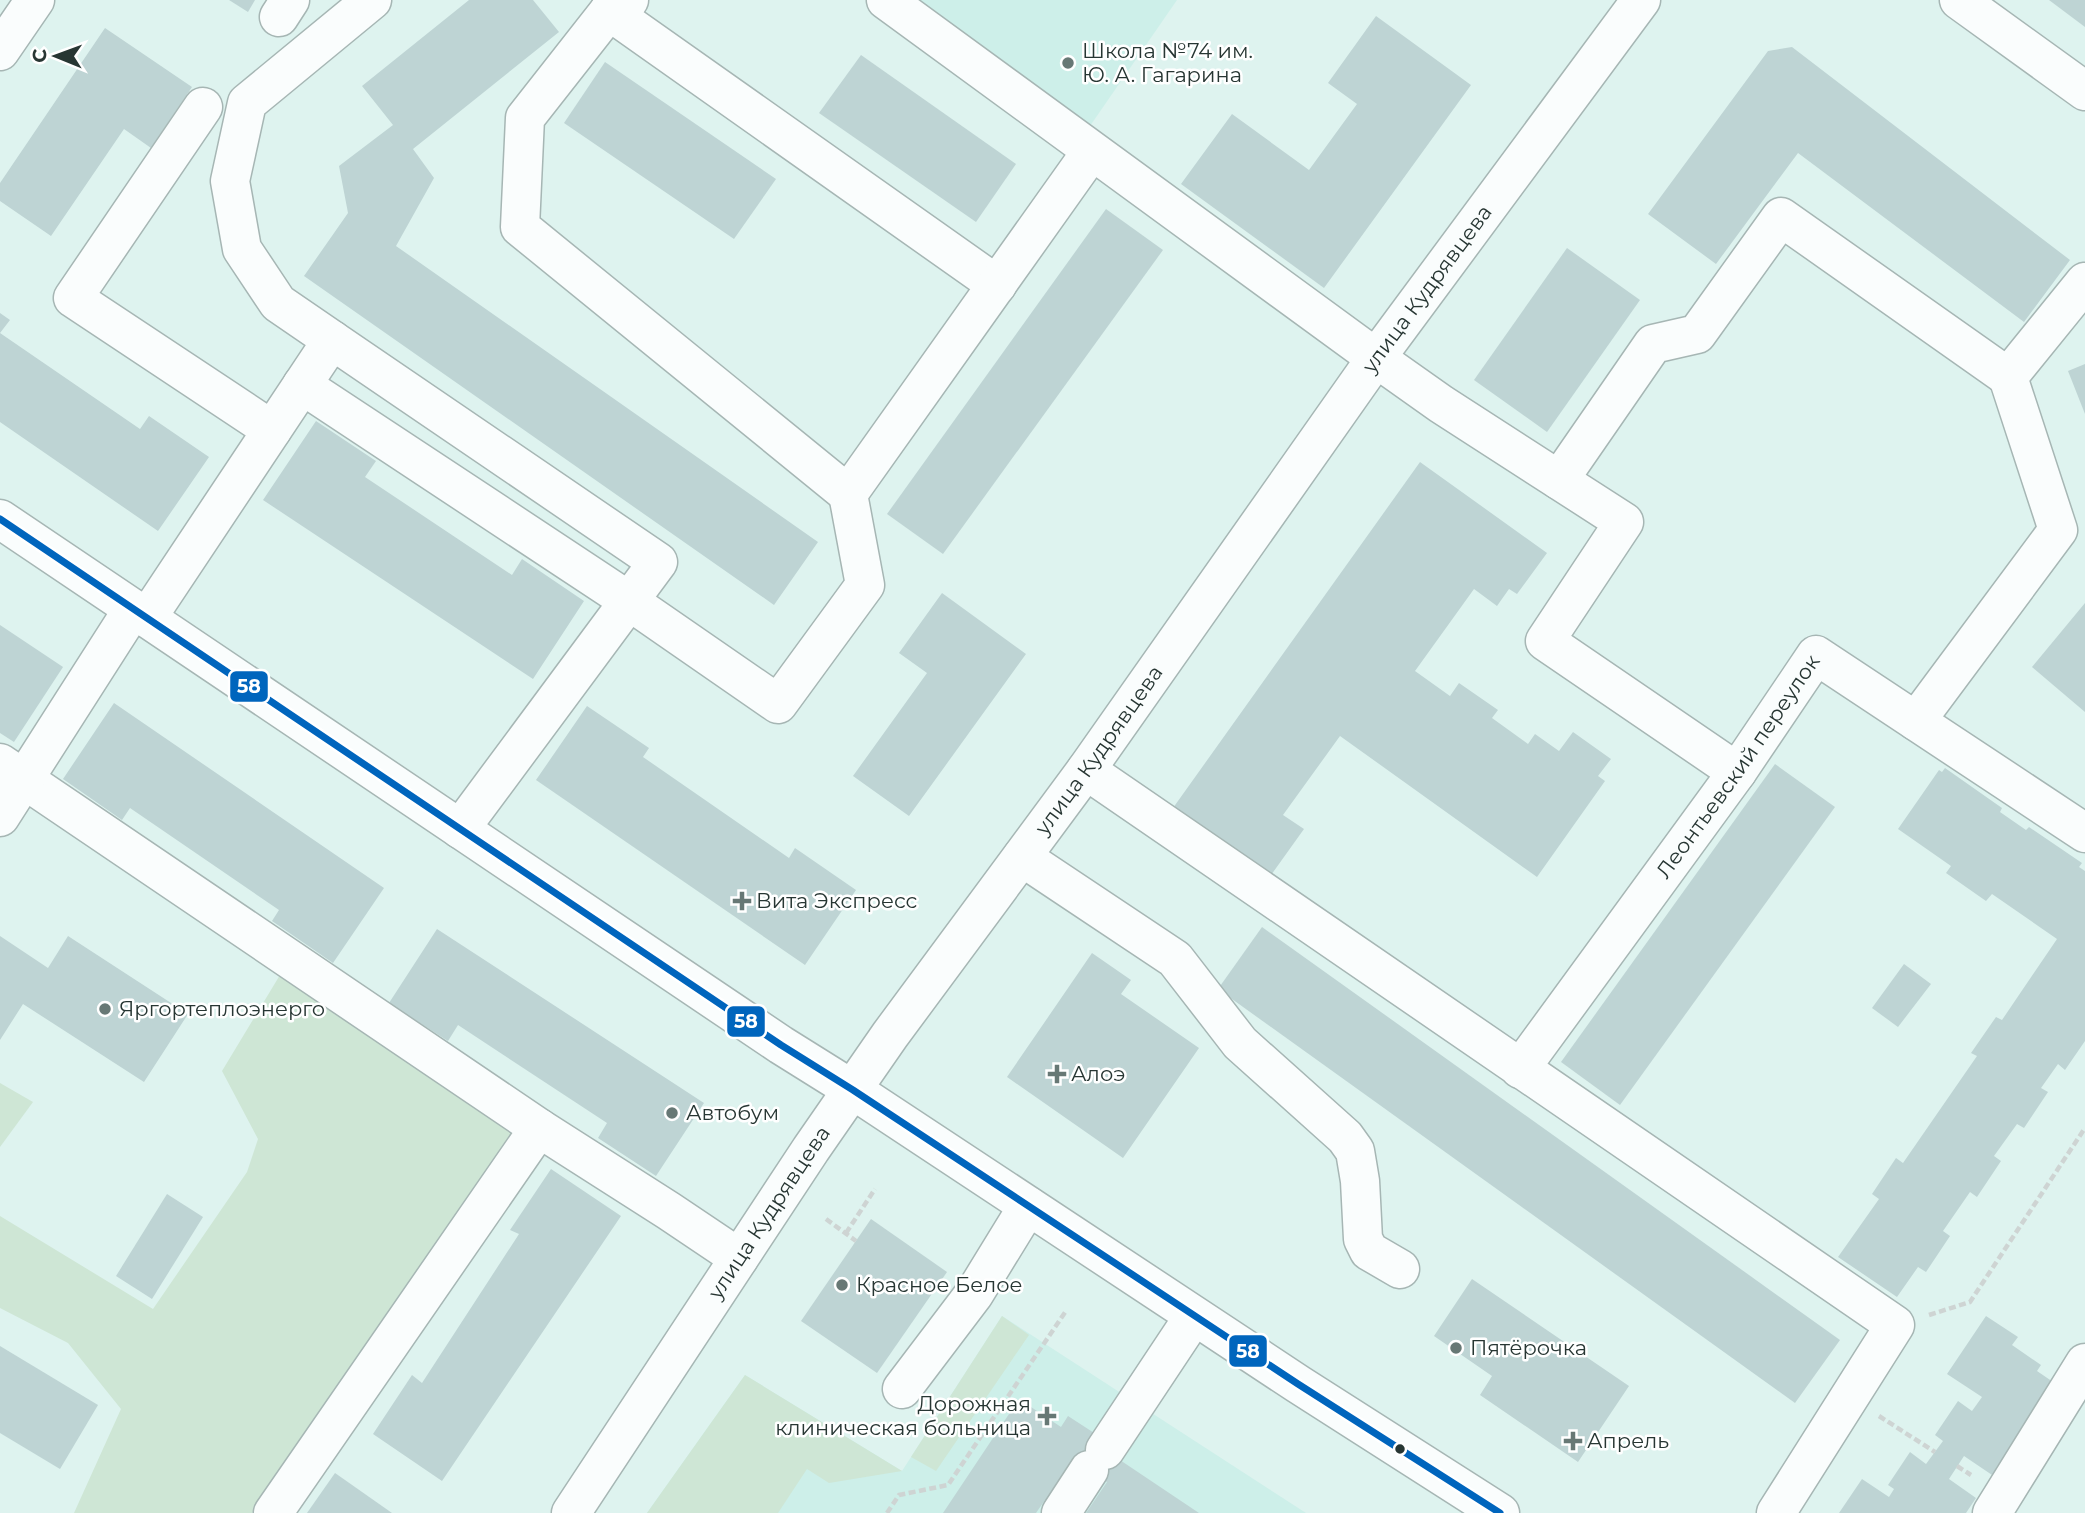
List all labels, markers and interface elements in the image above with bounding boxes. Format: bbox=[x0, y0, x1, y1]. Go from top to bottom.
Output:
north arrow bbox=[21, 21, 91, 91]
place label: Школа №74 им. Ю. А. Гагарина bbox=[1082, 38, 1253, 87]
text: С bbox=[28, 48, 51, 63]
marker: Школа №74 им. Ю. А. Гагарина bbox=[1060, 55, 1076, 71]
street label: улица Кудрявцева bbox=[1356, 200, 1497, 378]
street label: Леонтьевский переулок bbox=[1651, 650, 1825, 883]
street label: улица Кудрявцева bbox=[1029, 660, 1168, 840]
line badge: 58 bbox=[229, 670, 269, 703]
text: 58 bbox=[237, 675, 261, 698]
place label: Вита Экспресс bbox=[756, 888, 918, 913]
marker: Вита Экспресс bbox=[734, 893, 750, 909]
place label: Яргортеплоэнерго bbox=[119, 996, 325, 1021]
marker: Яргортеплоэнерго bbox=[97, 1001, 113, 1017]
line badge: 58 bbox=[726, 1005, 766, 1038]
text: 58 bbox=[734, 1010, 758, 1033]
place label: Алоэ bbox=[1071, 1061, 1125, 1086]
marker: Алоэ bbox=[1049, 1066, 1065, 1082]
place label: Автобум bbox=[686, 1100, 779, 1125]
marker: Автобум bbox=[664, 1105, 680, 1121]
street label: улица Кудрявцева bbox=[702, 1121, 835, 1304]
place label: Красное Белое bbox=[856, 1272, 1023, 1297]
marker: Красное Белое bbox=[834, 1277, 850, 1293]
line badge: 58 bbox=[1228, 1334, 1268, 1368]
place label: Пятёрочка bbox=[1470, 1335, 1587, 1360]
text: 58 bbox=[1236, 1340, 1260, 1363]
marker: Пятёрочка bbox=[1448, 1340, 1464, 1356]
place label: Дорожная клиническая больница bbox=[775, 1391, 1031, 1440]
marker: Дорожная клиническая больница bbox=[1037, 1406, 1057, 1426]
place label: Апрель bbox=[1587, 1428, 1669, 1453]
marker: Апрель bbox=[1565, 1433, 1581, 1449]
unlabelled marker bbox=[1393, 1442, 1407, 1456]

